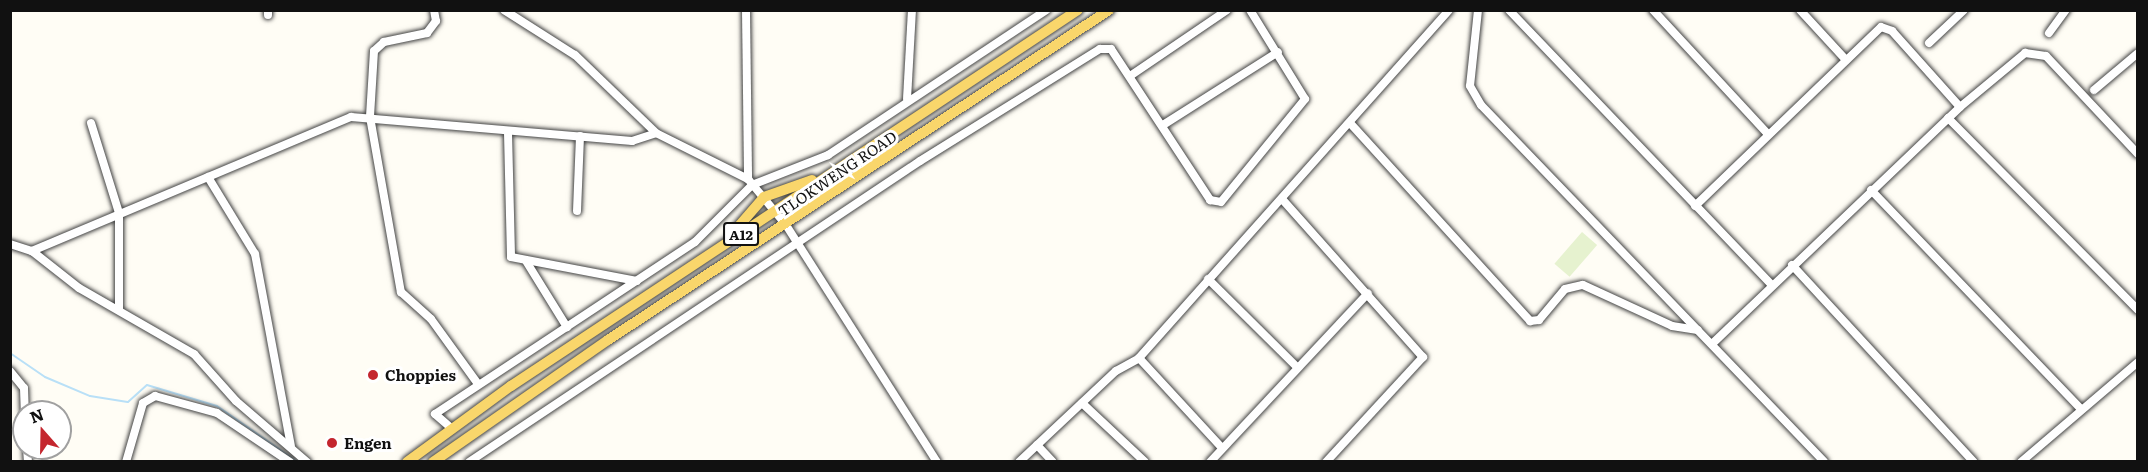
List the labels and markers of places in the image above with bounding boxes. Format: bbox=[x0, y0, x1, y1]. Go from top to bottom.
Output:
place label: Choppies bbox=[385, 366, 456, 384]
marker: Choppies bbox=[366, 368, 380, 382]
place label: Engen bbox=[344, 434, 392, 452]
marker: Engen bbox=[325, 436, 339, 450]

